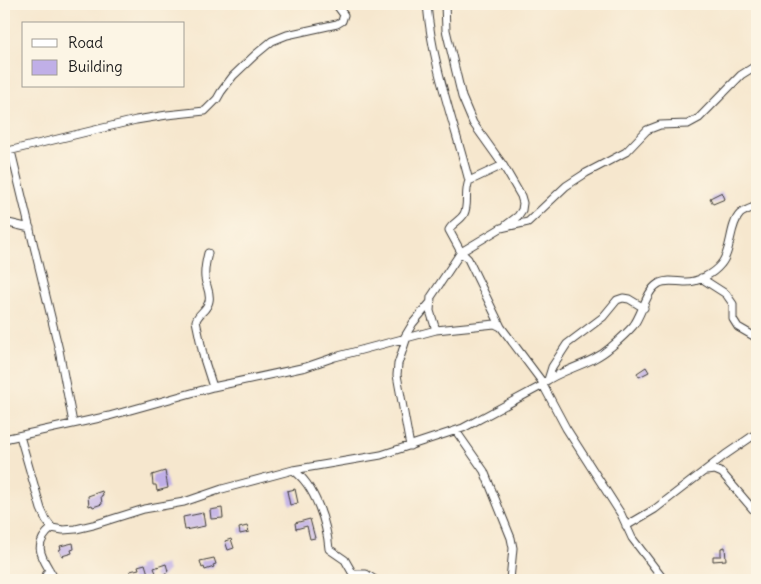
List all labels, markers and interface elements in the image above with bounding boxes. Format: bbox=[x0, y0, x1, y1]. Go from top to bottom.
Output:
legend bbox=[22, 22, 185, 88]
text: Road bbox=[68, 33, 103, 52]
text: Building bbox=[68, 57, 123, 76]

